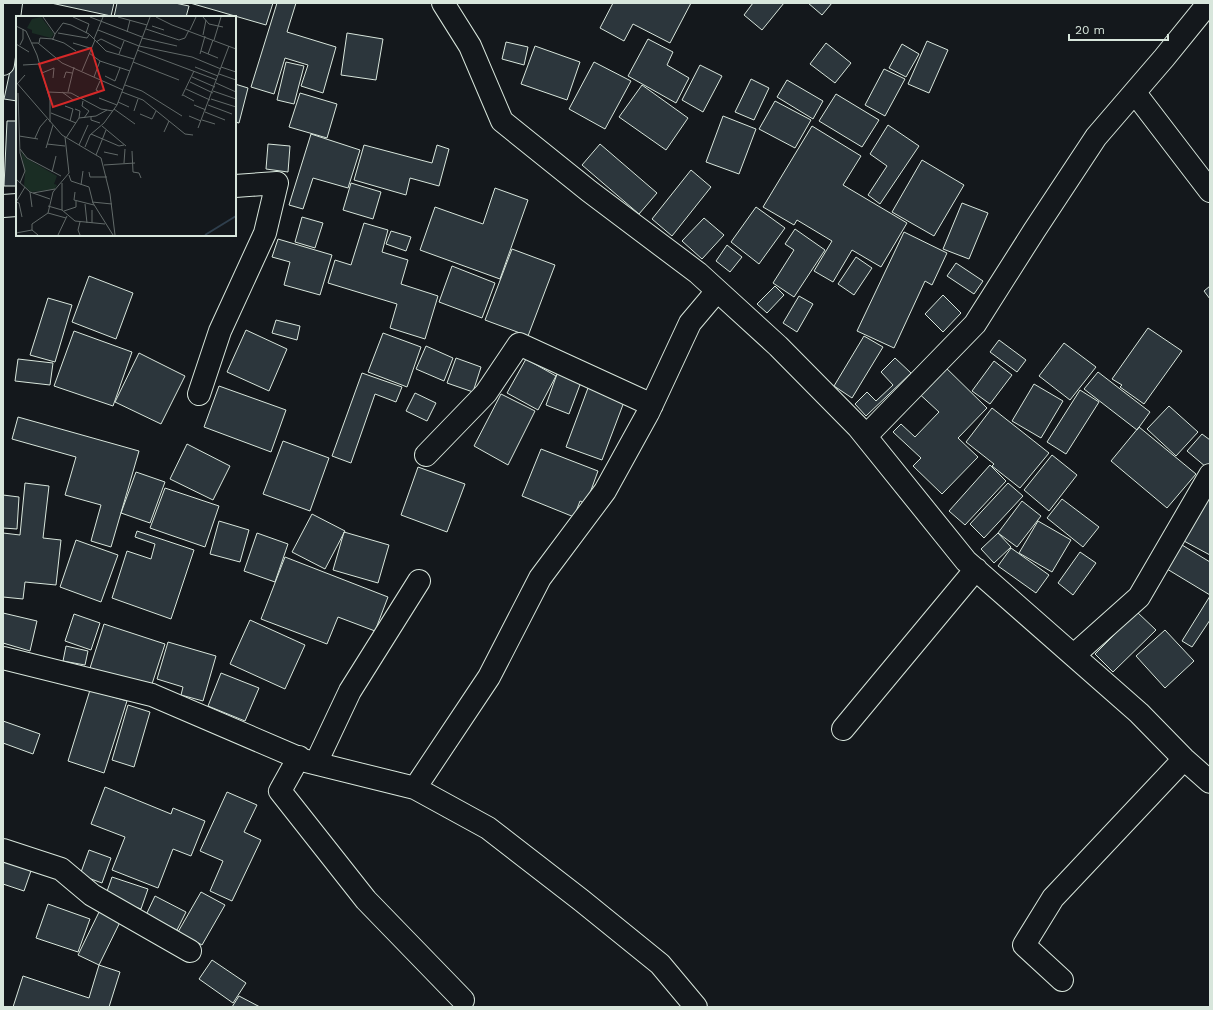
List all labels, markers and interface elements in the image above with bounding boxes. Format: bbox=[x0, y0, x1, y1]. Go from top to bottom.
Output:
inset map bbox=[16, 16, 236, 236]
scale bar bbox=[1069, 16, 1168, 42]
text: 20 m bbox=[1075, 23, 1105, 37]

